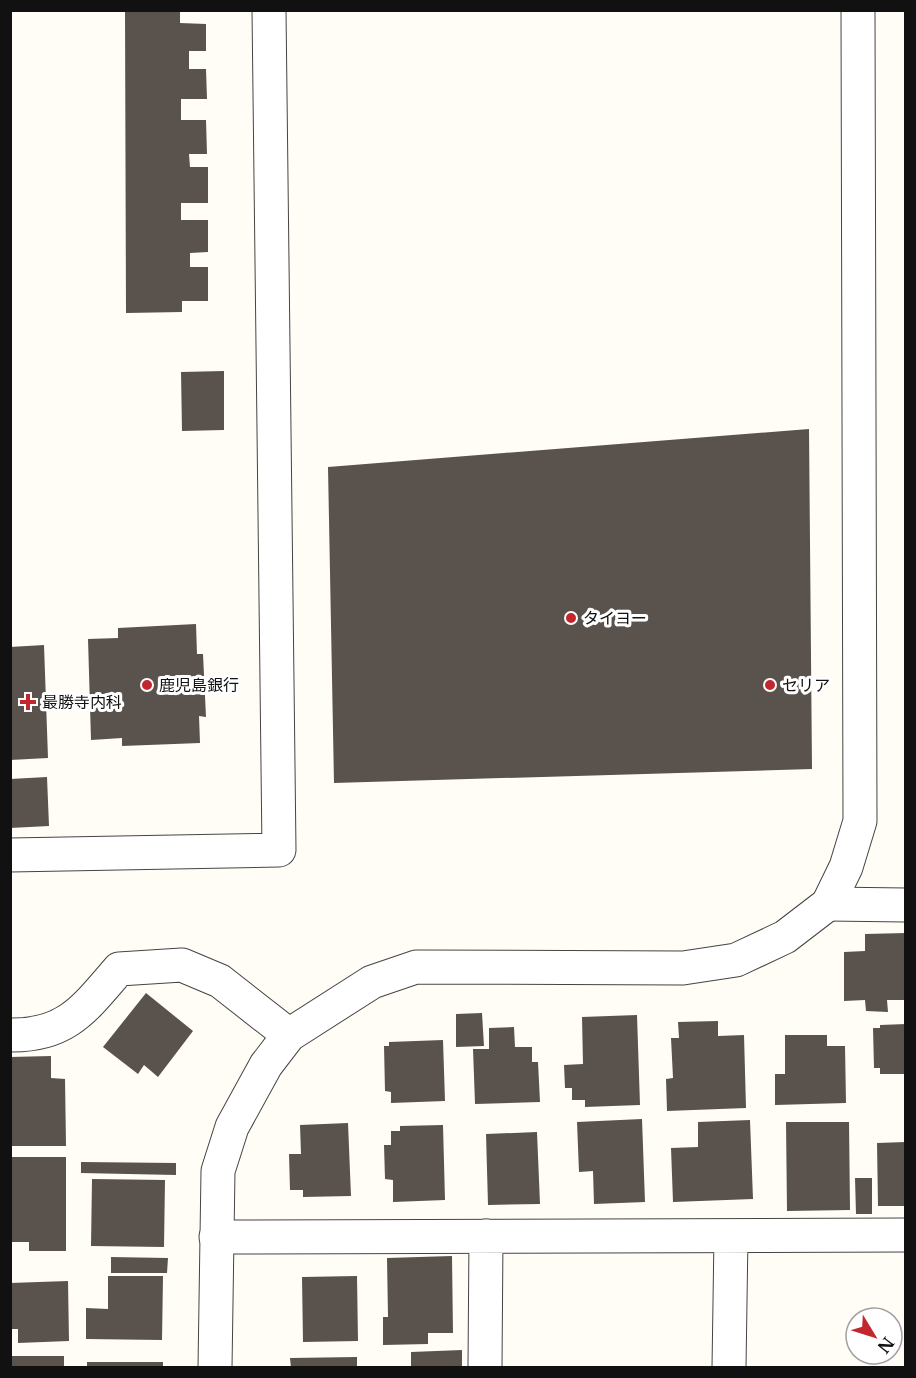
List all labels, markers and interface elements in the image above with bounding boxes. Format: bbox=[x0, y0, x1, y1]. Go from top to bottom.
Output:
place label: タイヨー bbox=[583, 608, 647, 628]
marker: タイヨー bbox=[564, 611, 578, 625]
place label: 鹿児島銀行 bbox=[159, 675, 239, 695]
place label: セリア bbox=[782, 675, 830, 695]
marker: 鹿児島銀行 bbox=[140, 678, 154, 692]
marker: セリア bbox=[763, 678, 777, 692]
place label: 最勝寺内科 bbox=[42, 692, 122, 712]
marker: 最勝寺内科 bbox=[19, 693, 37, 711]
north arrow bbox=[844, 1306, 904, 1366]
text: N bbox=[873, 1333, 898, 1357]

